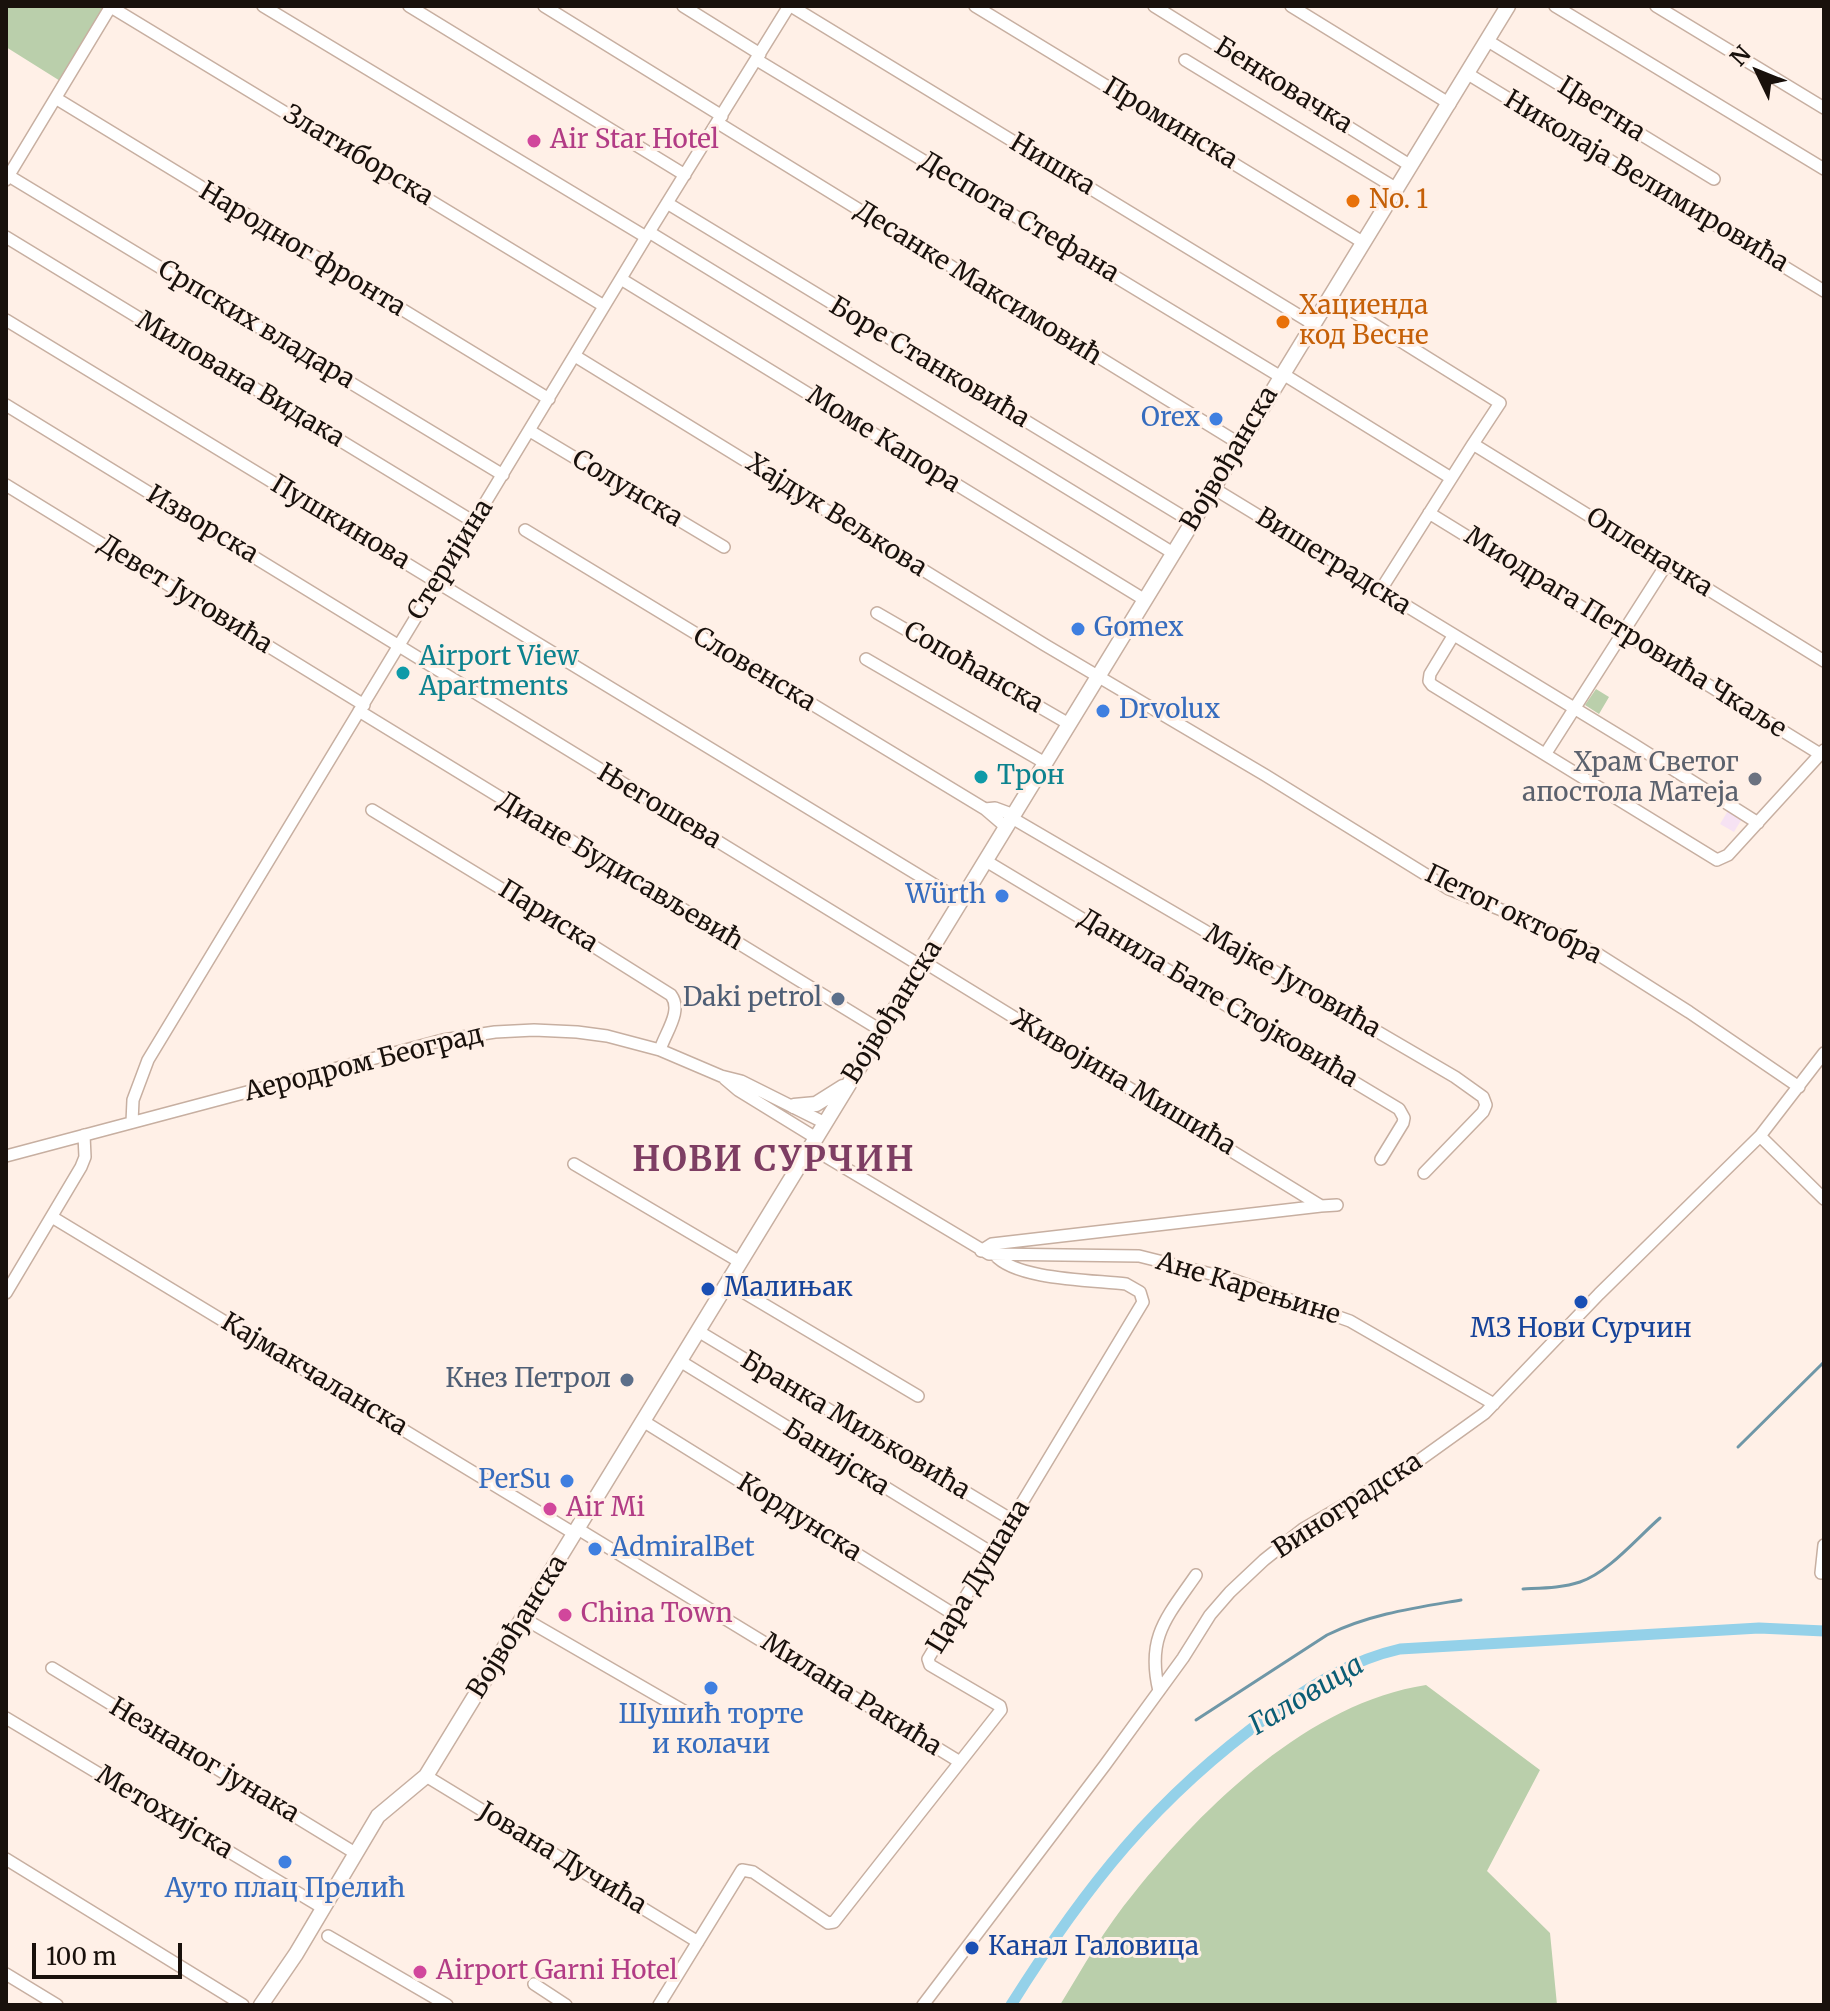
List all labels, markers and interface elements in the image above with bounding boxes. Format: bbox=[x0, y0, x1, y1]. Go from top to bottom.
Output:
street label: Бенковачка bbox=[1208, 31, 1358, 141]
north arrow bbox=[1718, 32, 1798, 112]
text: N bbox=[1724, 40, 1757, 72]
street label: Цветна bbox=[1552, 71, 1650, 149]
street label: Проминска bbox=[1097, 72, 1243, 176]
street label: Николаја Велимировића bbox=[1498, 85, 1794, 279]
street label: Златиборска bbox=[277, 99, 439, 213]
place label: Air Star Hotel bbox=[550, 125, 719, 157]
street label: Нишка bbox=[1004, 127, 1100, 203]
marker: Air Star Hotel bbox=[525, 132, 543, 150]
street label: Деспота Стефана bbox=[914, 146, 1124, 290]
street label: Народног фронта bbox=[193, 176, 411, 324]
place label: No. 1 bbox=[1369, 185, 1428, 217]
marker: No. 1 bbox=[1344, 192, 1362, 210]
street label: Десанке Максимовић bbox=[849, 195, 1107, 373]
street label: Српских владара bbox=[152, 254, 360, 396]
street label: Боре Станковића bbox=[823, 291, 1035, 435]
place label: Хациенда код Весне bbox=[1299, 291, 1428, 352]
street label: Милована Видака bbox=[130, 305, 350, 455]
marker: Хациенда код Весне bbox=[1274, 313, 1292, 331]
street label: Моме Капора bbox=[800, 380, 966, 500]
street label: Војвођанска bbox=[1175, 381, 1285, 537]
place label: Orex bbox=[1141, 403, 1200, 435]
marker: Orex bbox=[1207, 410, 1225, 428]
street label: Солунска bbox=[566, 444, 688, 534]
street label: Хајдук Вељкова bbox=[740, 448, 932, 584]
street label: Пушкинова bbox=[265, 469, 415, 577]
street label: Изворска bbox=[141, 480, 263, 570]
street label: Стеријина bbox=[402, 494, 500, 626]
street label: Вишеградска bbox=[1250, 502, 1416, 622]
street label: Опленачка bbox=[1580, 502, 1718, 604]
street label: Миодрага Петровића Чкаље bbox=[1458, 521, 1792, 745]
street label: Девет Југовића bbox=[92, 529, 278, 661]
place label: Gomex bbox=[1094, 613, 1183, 645]
street label: Сопоћанска bbox=[898, 616, 1048, 720]
marker: Gomex bbox=[1069, 620, 1087, 638]
street label: Словенска bbox=[687, 621, 821, 719]
place label: Airport View Apartments bbox=[419, 642, 579, 704]
marker: Airport View Apartments bbox=[394, 664, 412, 682]
place label: Drvolux bbox=[1119, 695, 1220, 727]
marker: Drvolux bbox=[1094, 702, 1112, 720]
place label: Храм Светог апостола Матеја bbox=[1522, 748, 1739, 810]
street label: Његошева bbox=[592, 758, 726, 856]
place label: Трон bbox=[997, 761, 1065, 793]
marker: Трон bbox=[972, 768, 990, 786]
marker: Храм Светог апостола Матеја bbox=[1746, 770, 1764, 788]
street label: Диане Будисављевић bbox=[492, 786, 748, 958]
street label: Петог октобра bbox=[1420, 859, 1606, 971]
street label: Париска bbox=[493, 874, 603, 960]
place label: Würth bbox=[905, 880, 986, 912]
marker: Würth bbox=[993, 887, 1011, 905]
street label: Данила Бате Стојковића bbox=[1073, 903, 1363, 1095]
street label: Мајке Југовића bbox=[1198, 919, 1386, 1045]
street label: Војвођанска bbox=[837, 935, 949, 1089]
place label: Daki petrol bbox=[683, 983, 822, 1015]
marker: Daki petrol bbox=[829, 990, 847, 1008]
street label: Живојина Мишића bbox=[1005, 1004, 1241, 1162]
street label: Аеродром Београд bbox=[241, 1019, 487, 1109]
district label: НОВИ СУРЧИН bbox=[632, 1141, 916, 1181]
street label: Ане Карењине bbox=[1152, 1246, 1344, 1332]
place label: Малињак bbox=[724, 1273, 853, 1305]
marker: Малињак bbox=[699, 1280, 717, 1298]
marker: МЗ Нови Сурчин bbox=[1572, 1293, 1590, 1311]
street label: Кајмакчаланска bbox=[215, 1307, 413, 1443]
place label: МЗ Нови Сурчин bbox=[1470, 1314, 1692, 1346]
street label: Бранка Миљковића bbox=[735, 1345, 975, 1507]
place label: Кнез Петрол bbox=[445, 1364, 611, 1396]
marker: Кнез Петрол bbox=[618, 1371, 636, 1389]
street label: Банијска bbox=[777, 1413, 895, 1503]
street label: Виноградска bbox=[1268, 1446, 1428, 1566]
place label: PerSu bbox=[478, 1465, 551, 1497]
street label: Кордунска bbox=[731, 1467, 867, 1569]
marker: PerSu bbox=[558, 1472, 576, 1490]
place label: Air Mi bbox=[566, 1493, 645, 1525]
street label: Цара Душана bbox=[921, 1494, 1037, 1660]
marker: Air Mi bbox=[541, 1500, 559, 1518]
place label: AdmiralBet bbox=[611, 1533, 755, 1565]
marker: AdmiralBet bbox=[586, 1540, 604, 1558]
street label: Војвођанска bbox=[462, 1550, 574, 1704]
place label: China Town bbox=[581, 1599, 733, 1631]
marker: China Town bbox=[556, 1606, 574, 1624]
street label: Милана Ракића bbox=[755, 1627, 947, 1763]
water label: Галовица bbox=[1244, 1649, 1370, 1743]
marker: Шушић торте и колачи bbox=[702, 1679, 720, 1697]
street label: Незнаног јунака bbox=[103, 1692, 305, 1830]
place label: Шушић торте и колачи bbox=[618, 1700, 804, 1762]
street label: Метохијска bbox=[90, 1760, 238, 1866]
street label: Јована Дучића bbox=[472, 1797, 652, 1921]
marker: Ауто плац Прелић bbox=[276, 1853, 294, 1871]
place label: Ауто плац Прелић bbox=[165, 1874, 405, 1906]
scale bar bbox=[36, 1927, 186, 1977]
place label: Канал Галовица bbox=[988, 1932, 1199, 1964]
marker: Канал Галовица bbox=[963, 1939, 981, 1957]
text: 100 m bbox=[46, 1941, 116, 1972]
place label: Airport Garni Hotel bbox=[436, 1956, 678, 1988]
marker: Airport Garni Hotel bbox=[411, 1963, 429, 1981]

